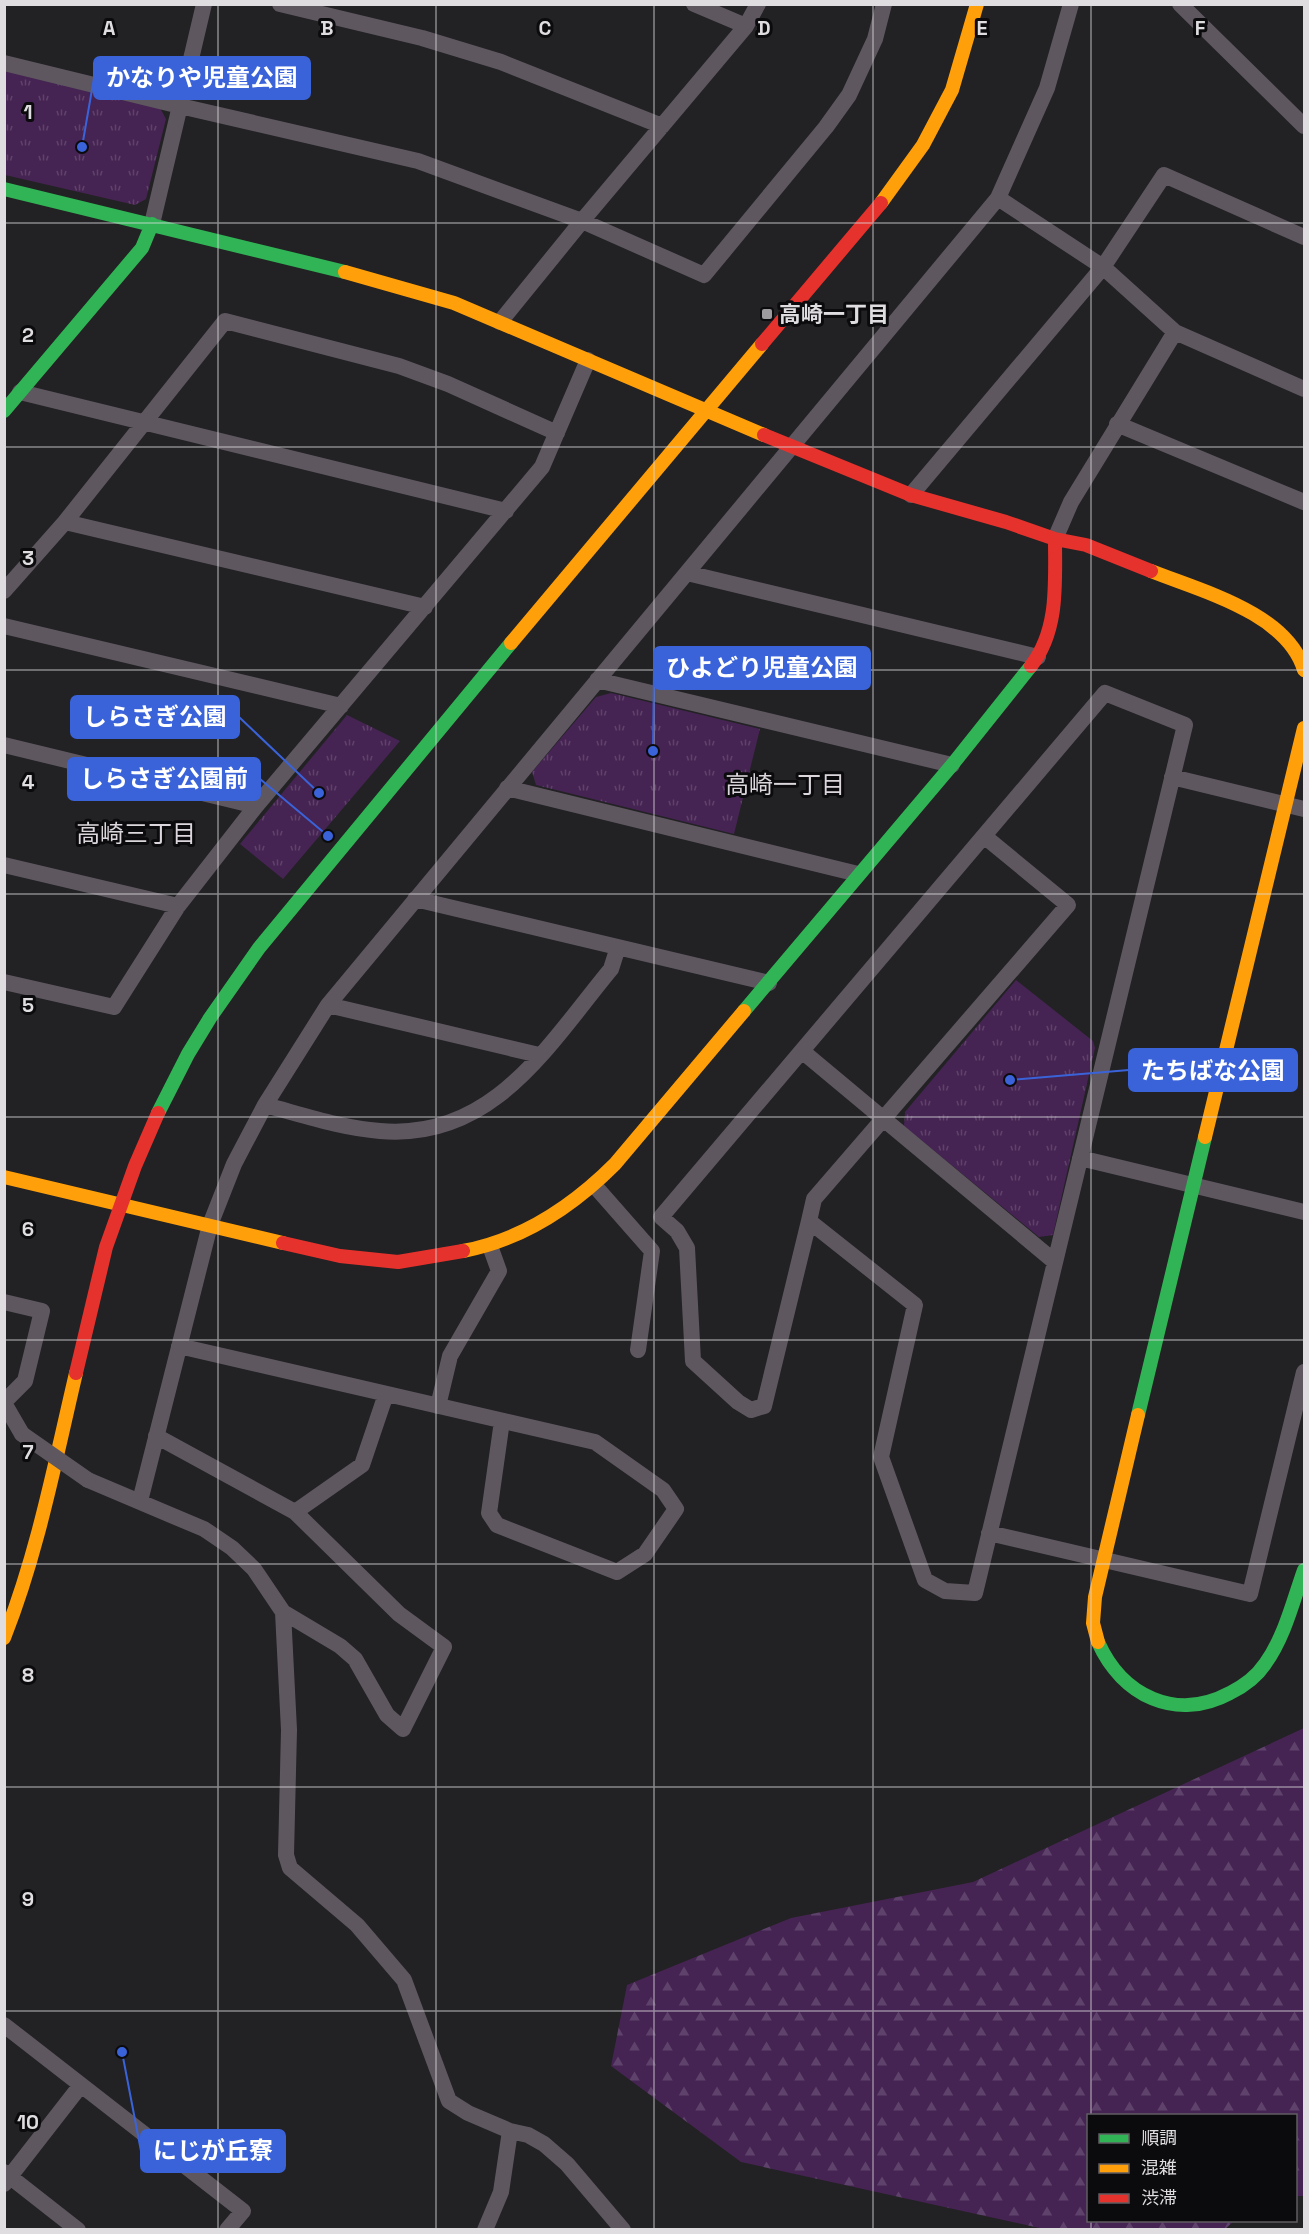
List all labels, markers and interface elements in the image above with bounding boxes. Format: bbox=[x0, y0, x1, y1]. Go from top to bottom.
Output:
text: A bbox=[103, 15, 116, 41]
text: B bbox=[320, 15, 334, 41]
text: C bbox=[539, 15, 552, 41]
text: D bbox=[757, 15, 771, 41]
text: E bbox=[976, 15, 988, 41]
text: F bbox=[1195, 15, 1206, 41]
callout: かなりや児童公園 bbox=[94, 57, 310, 99]
text: かなりや児童公園 bbox=[106, 62, 298, 93]
text: 1 bbox=[23, 99, 33, 125]
place label: 高崎一丁目 bbox=[779, 300, 889, 328]
marker: 高崎一丁目 bbox=[760, 307, 774, 321]
text: 2 bbox=[22, 322, 34, 348]
text: 3 bbox=[22, 545, 34, 571]
callout: ひよどり児童公園 bbox=[654, 647, 870, 689]
text: ひよどり児童公園 bbox=[666, 652, 858, 683]
callout: しらさぎ公園 bbox=[71, 696, 239, 738]
text: しらさぎ公園 bbox=[83, 701, 227, 732]
callout: しらさぎ公園前 bbox=[68, 758, 260, 800]
text: しらさぎ公園前 bbox=[80, 763, 248, 794]
text: 4 bbox=[22, 769, 35, 795]
district label: 高崎一丁目 bbox=[725, 769, 845, 800]
district label: 高崎三丁目 bbox=[76, 818, 196, 849]
text: 5 bbox=[22, 992, 34, 1018]
callout: たちばな公園 bbox=[1129, 1049, 1297, 1091]
text: たちばな公園 bbox=[1141, 1055, 1285, 1086]
text: 6 bbox=[22, 1216, 34, 1242]
text: 7 bbox=[22, 1439, 34, 1465]
text: 8 bbox=[22, 1662, 34, 1688]
text: 9 bbox=[22, 1886, 34, 1912]
text: 10 bbox=[17, 2109, 39, 2135]
legend bbox=[1087, 2114, 1297, 2222]
text: 順調 bbox=[1141, 2126, 1177, 2149]
callout: にじが丘寮 bbox=[141, 2130, 285, 2172]
text: にじが丘寮 bbox=[153, 2135, 273, 2166]
text: 混雑 bbox=[1141, 2156, 1177, 2179]
text: 渋滞 bbox=[1141, 2186, 1177, 2209]

